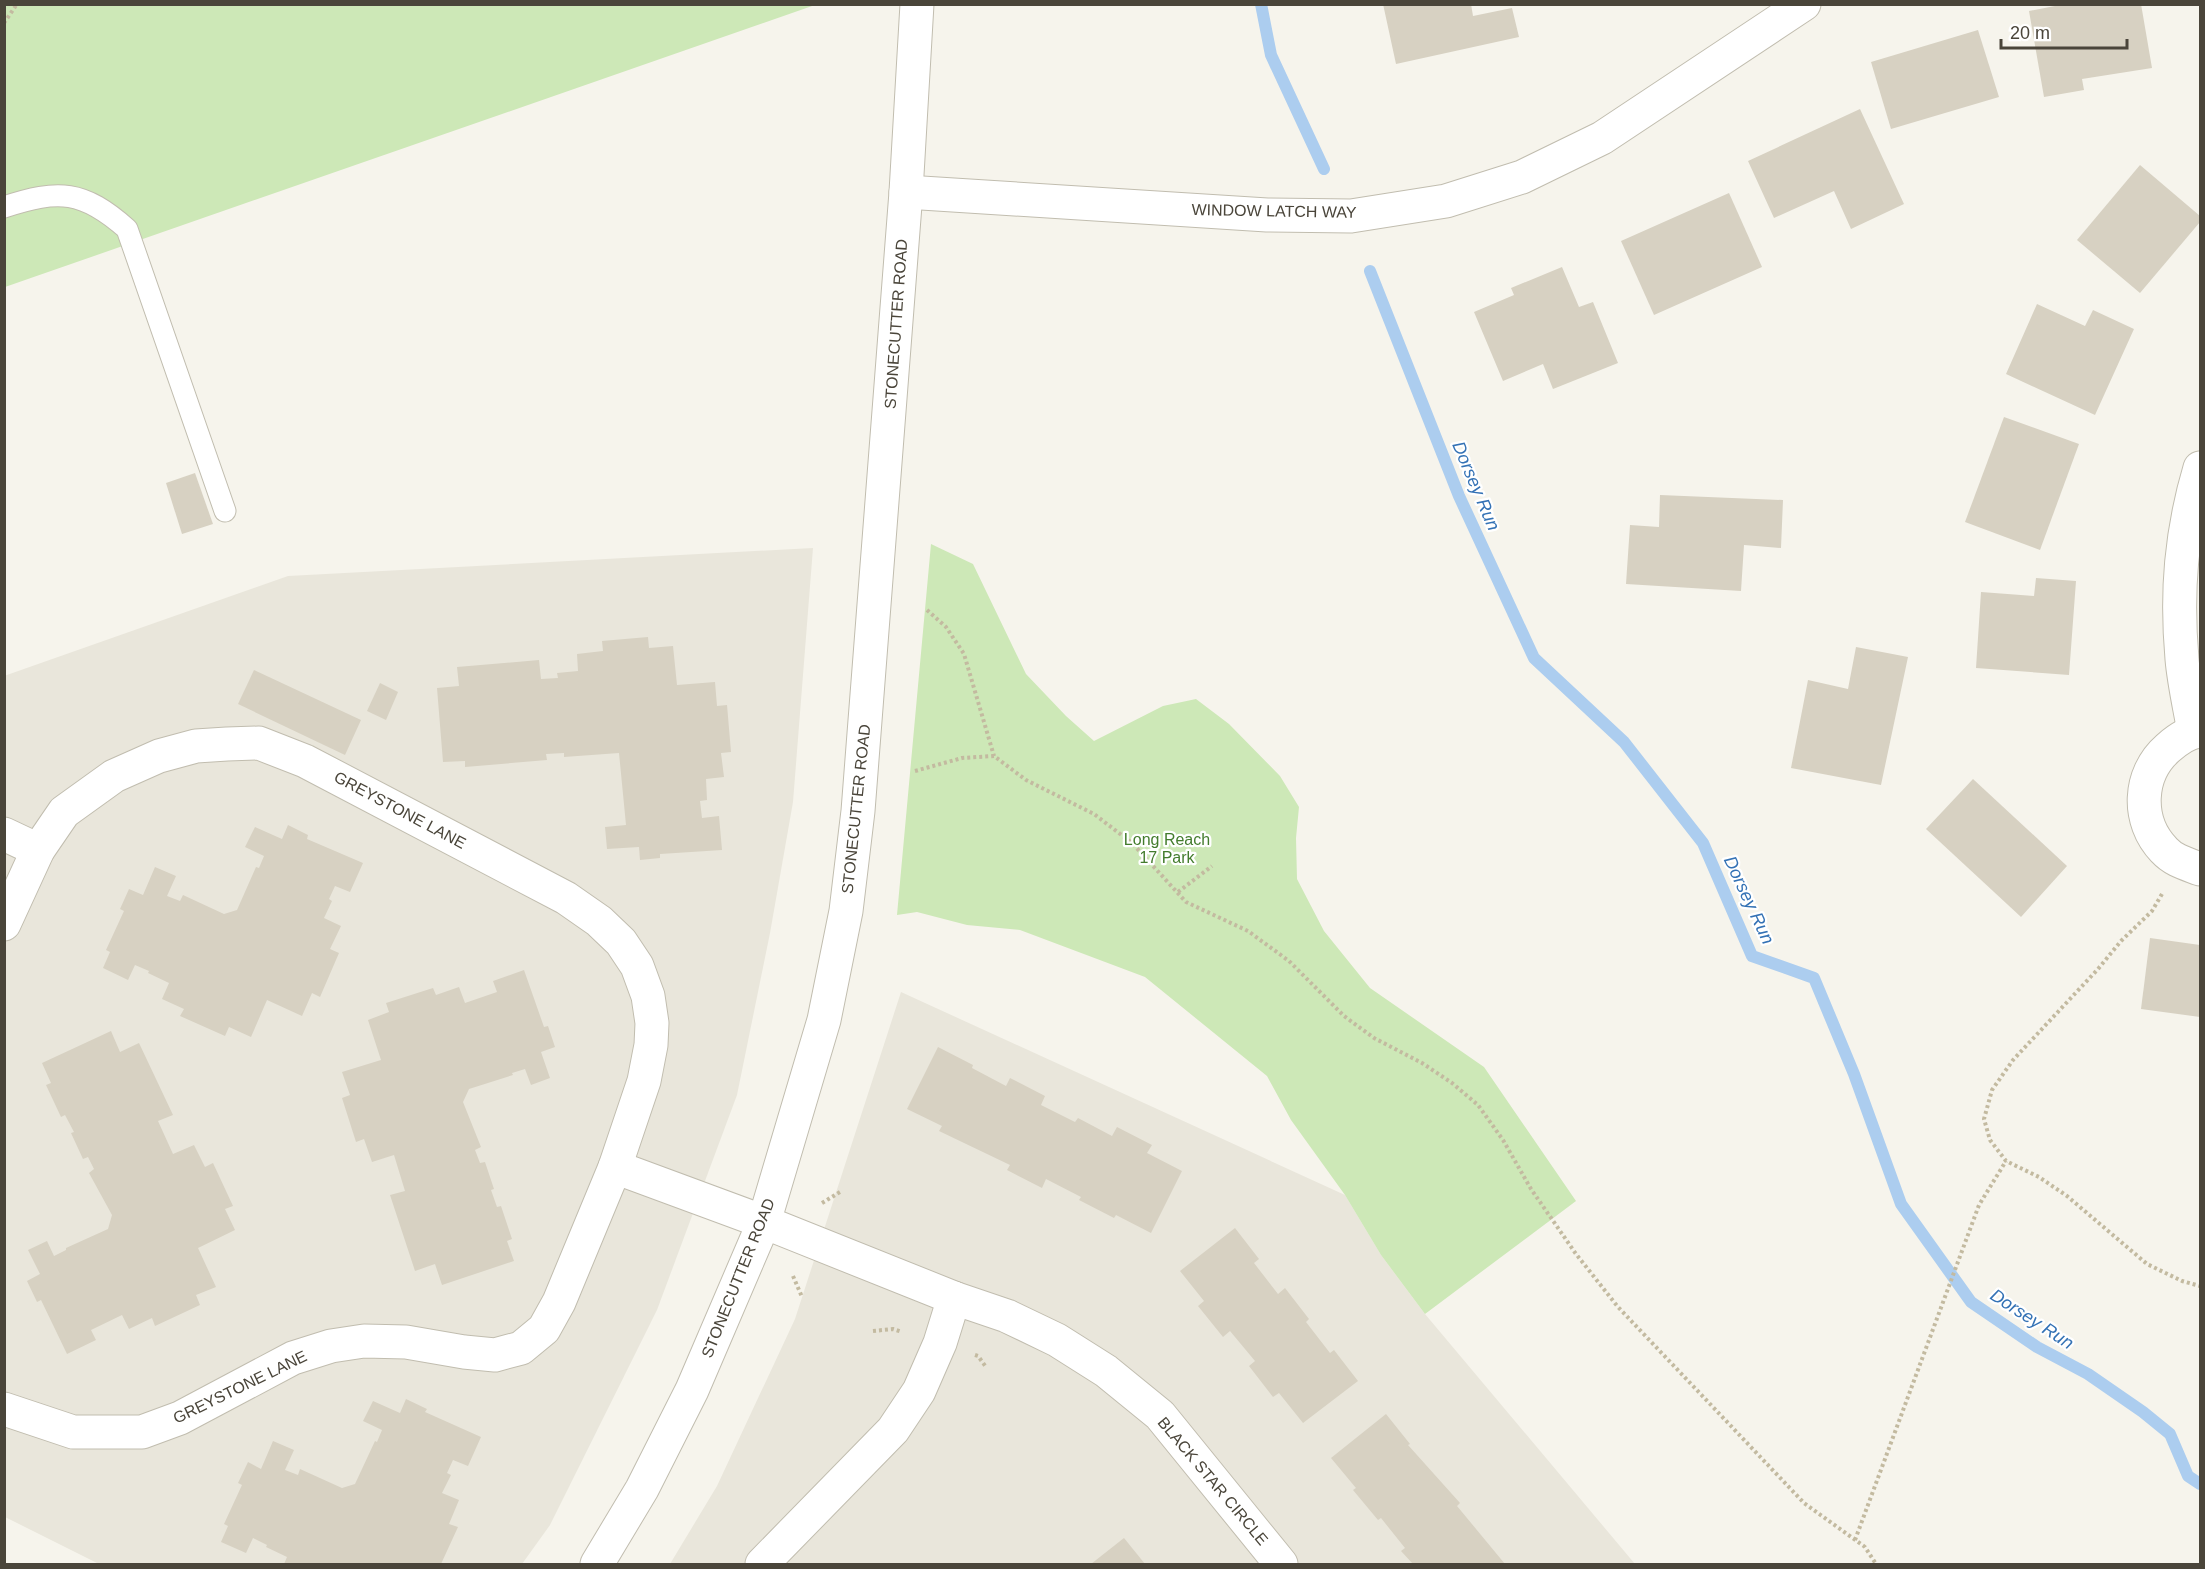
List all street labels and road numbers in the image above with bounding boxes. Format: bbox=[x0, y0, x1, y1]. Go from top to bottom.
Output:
street label: WINDOW LATCH WAY bbox=[1191, 201, 1357, 221]
street label: STONECUTTER ROAD bbox=[882, 238, 910, 410]
street label: STONECUTTER ROAD bbox=[839, 723, 873, 895]
street label: GREYSTONE LANE bbox=[331, 768, 469, 852]
street label: STONECUTTER ROAD bbox=[698, 1196, 778, 1360]
street label: GREYSTONE LANE bbox=[170, 1347, 310, 1427]
street label: BLACK STAR CIRCLE bbox=[1155, 1414, 1271, 1548]

